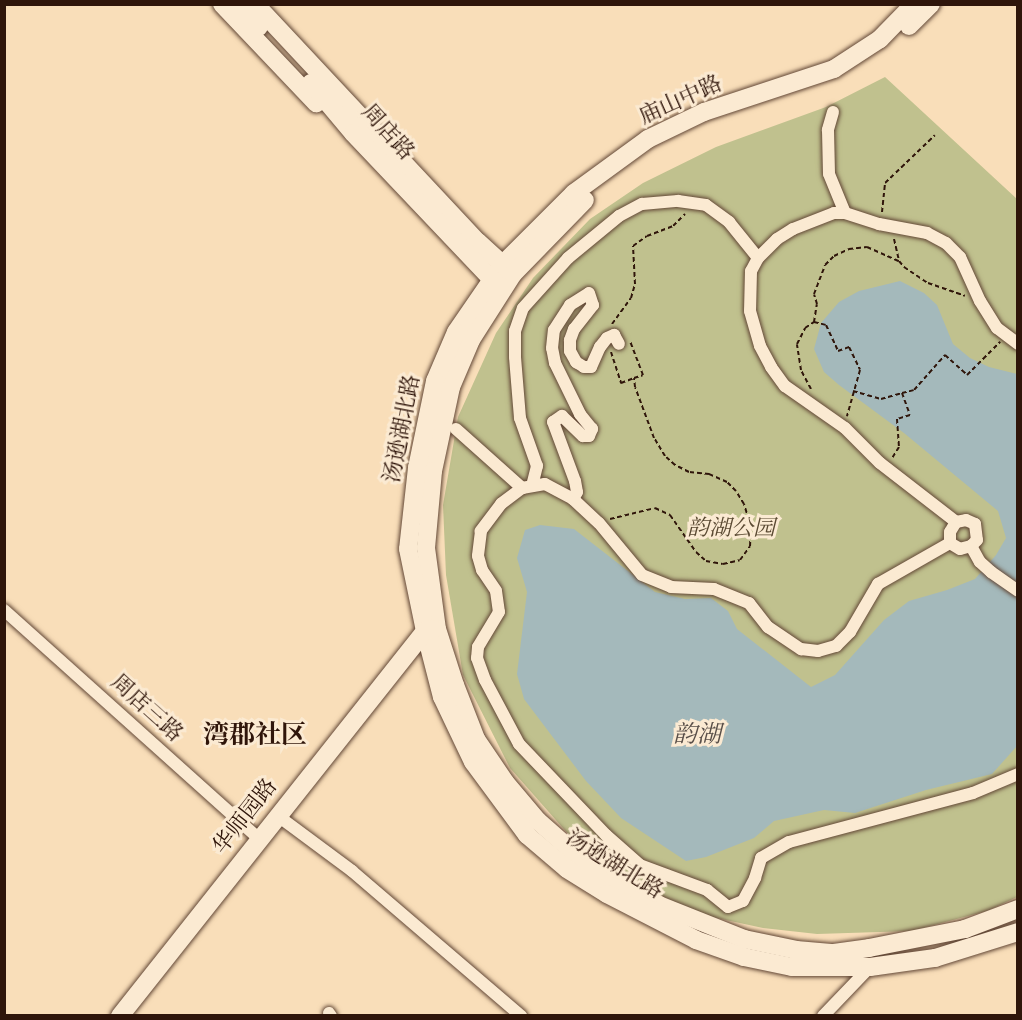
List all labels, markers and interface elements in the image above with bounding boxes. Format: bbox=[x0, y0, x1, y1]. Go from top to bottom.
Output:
street label: 庙山中路 bbox=[635, 71, 727, 131]
street label: 周店路 bbox=[355, 100, 419, 166]
street label: 汤逊湖北路 bbox=[380, 372, 426, 486]
park label: 韵湖公园 bbox=[687, 517, 775, 543]
street label: 周店三路 bbox=[104, 670, 188, 748]
district label: 湾郡社区 bbox=[203, 721, 307, 753]
water label: 韵湖 bbox=[673, 723, 721, 751]
street label: 华师园路 bbox=[209, 774, 283, 860]
street label: 汤逊湖北路 bbox=[560, 825, 668, 905]

